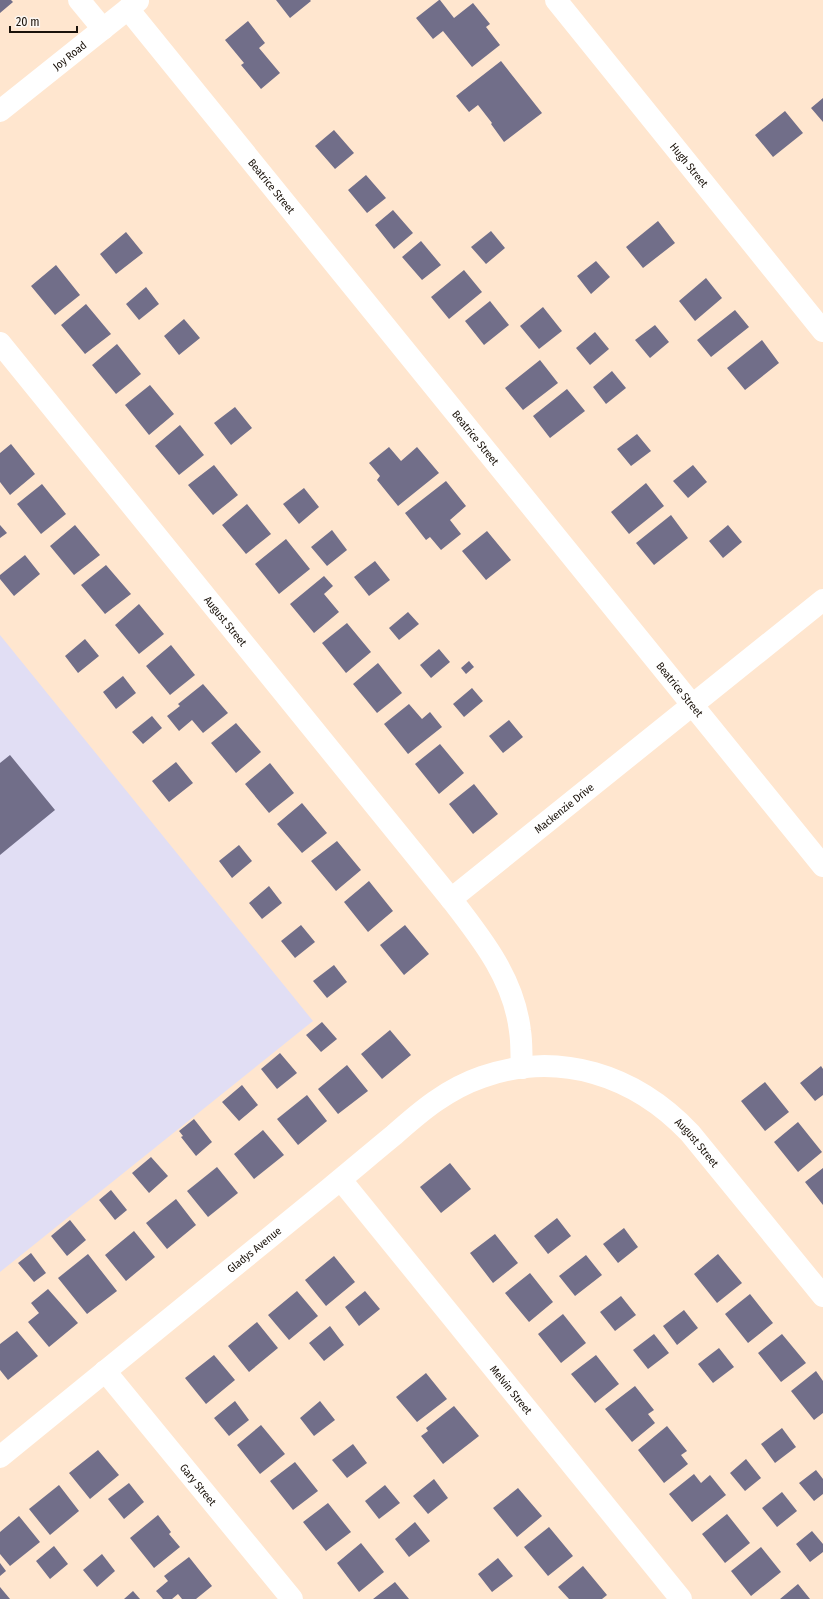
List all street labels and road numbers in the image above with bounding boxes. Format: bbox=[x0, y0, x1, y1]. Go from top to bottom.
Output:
street label: Joy Road bbox=[51, 39, 89, 73]
street label: Hugh Street bbox=[667, 141, 711, 190]
street label: Beatrice Street bbox=[245, 156, 298, 217]
street label: Beatrice Street bbox=[449, 408, 502, 468]
street label: August Street bbox=[201, 594, 249, 649]
street label: Beatrice Street bbox=[653, 660, 706, 720]
street label: Mackenzie Drive bbox=[532, 781, 597, 836]
street label: August Street bbox=[672, 1116, 721, 1170]
street label: Gladys Avenue bbox=[225, 1224, 284, 1276]
street label: Melvin Street bbox=[487, 1363, 535, 1417]
street label: Gary Street bbox=[177, 1461, 219, 1509]

